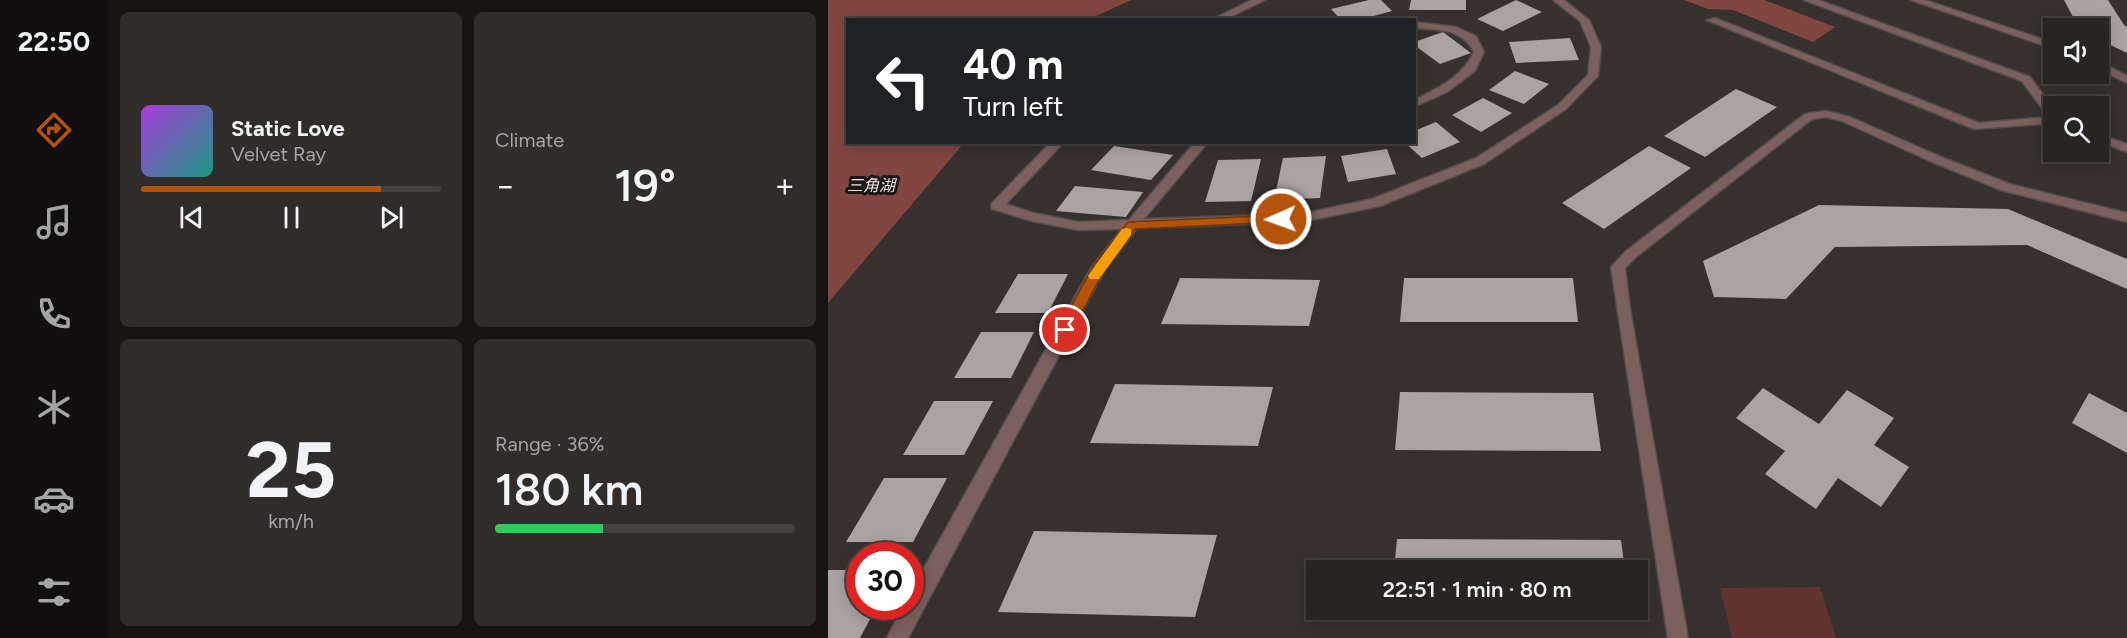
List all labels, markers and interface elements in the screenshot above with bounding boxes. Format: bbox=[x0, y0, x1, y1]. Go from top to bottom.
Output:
map controls bbox=[2043, 18, 2109, 162]
button: sound bbox=[2043, 18, 2109, 84]
text: 22:50 bbox=[18, 25, 90, 58]
text: 40 m bbox=[963, 39, 1063, 90]
icon: left bbox=[864, 42, 942, 120]
text: Turn left bbox=[963, 90, 1063, 123]
button: search bbox=[2043, 96, 2109, 162]
icon: directions bbox=[33, 109, 75, 151]
text: Static Love bbox=[231, 115, 345, 142]
text: Climate bbox=[495, 128, 564, 152]
text: Velvet Ray bbox=[231, 142, 326, 166]
text: 19° bbox=[614, 158, 676, 212]
text: − bbox=[495, 166, 516, 205]
text: + bbox=[774, 166, 795, 205]
water label: 三角湖 bbox=[847, 176, 898, 195]
position arrow bbox=[1249, 187, 1313, 251]
icon: music bbox=[33, 201, 75, 243]
icon: previous bbox=[175, 201, 208, 234]
icon: pause bbox=[275, 201, 308, 234]
icon: next bbox=[375, 201, 408, 234]
icon: phone bbox=[33, 293, 75, 335]
pin bbox=[1039, 304, 1090, 355]
icon: arrive bbox=[1048, 313, 1081, 346]
icon: climate bbox=[33, 386, 75, 428]
text: 25 bbox=[246, 423, 336, 517]
text: Range · 36% bbox=[495, 432, 604, 456]
text: 180 km bbox=[495, 462, 643, 516]
icon: car bbox=[33, 478, 75, 520]
text: km/h bbox=[268, 509, 314, 533]
speed limit sign: 30 bbox=[846, 542, 924, 620]
icon: filters bbox=[33, 571, 75, 613]
text: 22:51 · 1 min · 80 m bbox=[1382, 576, 1572, 603]

